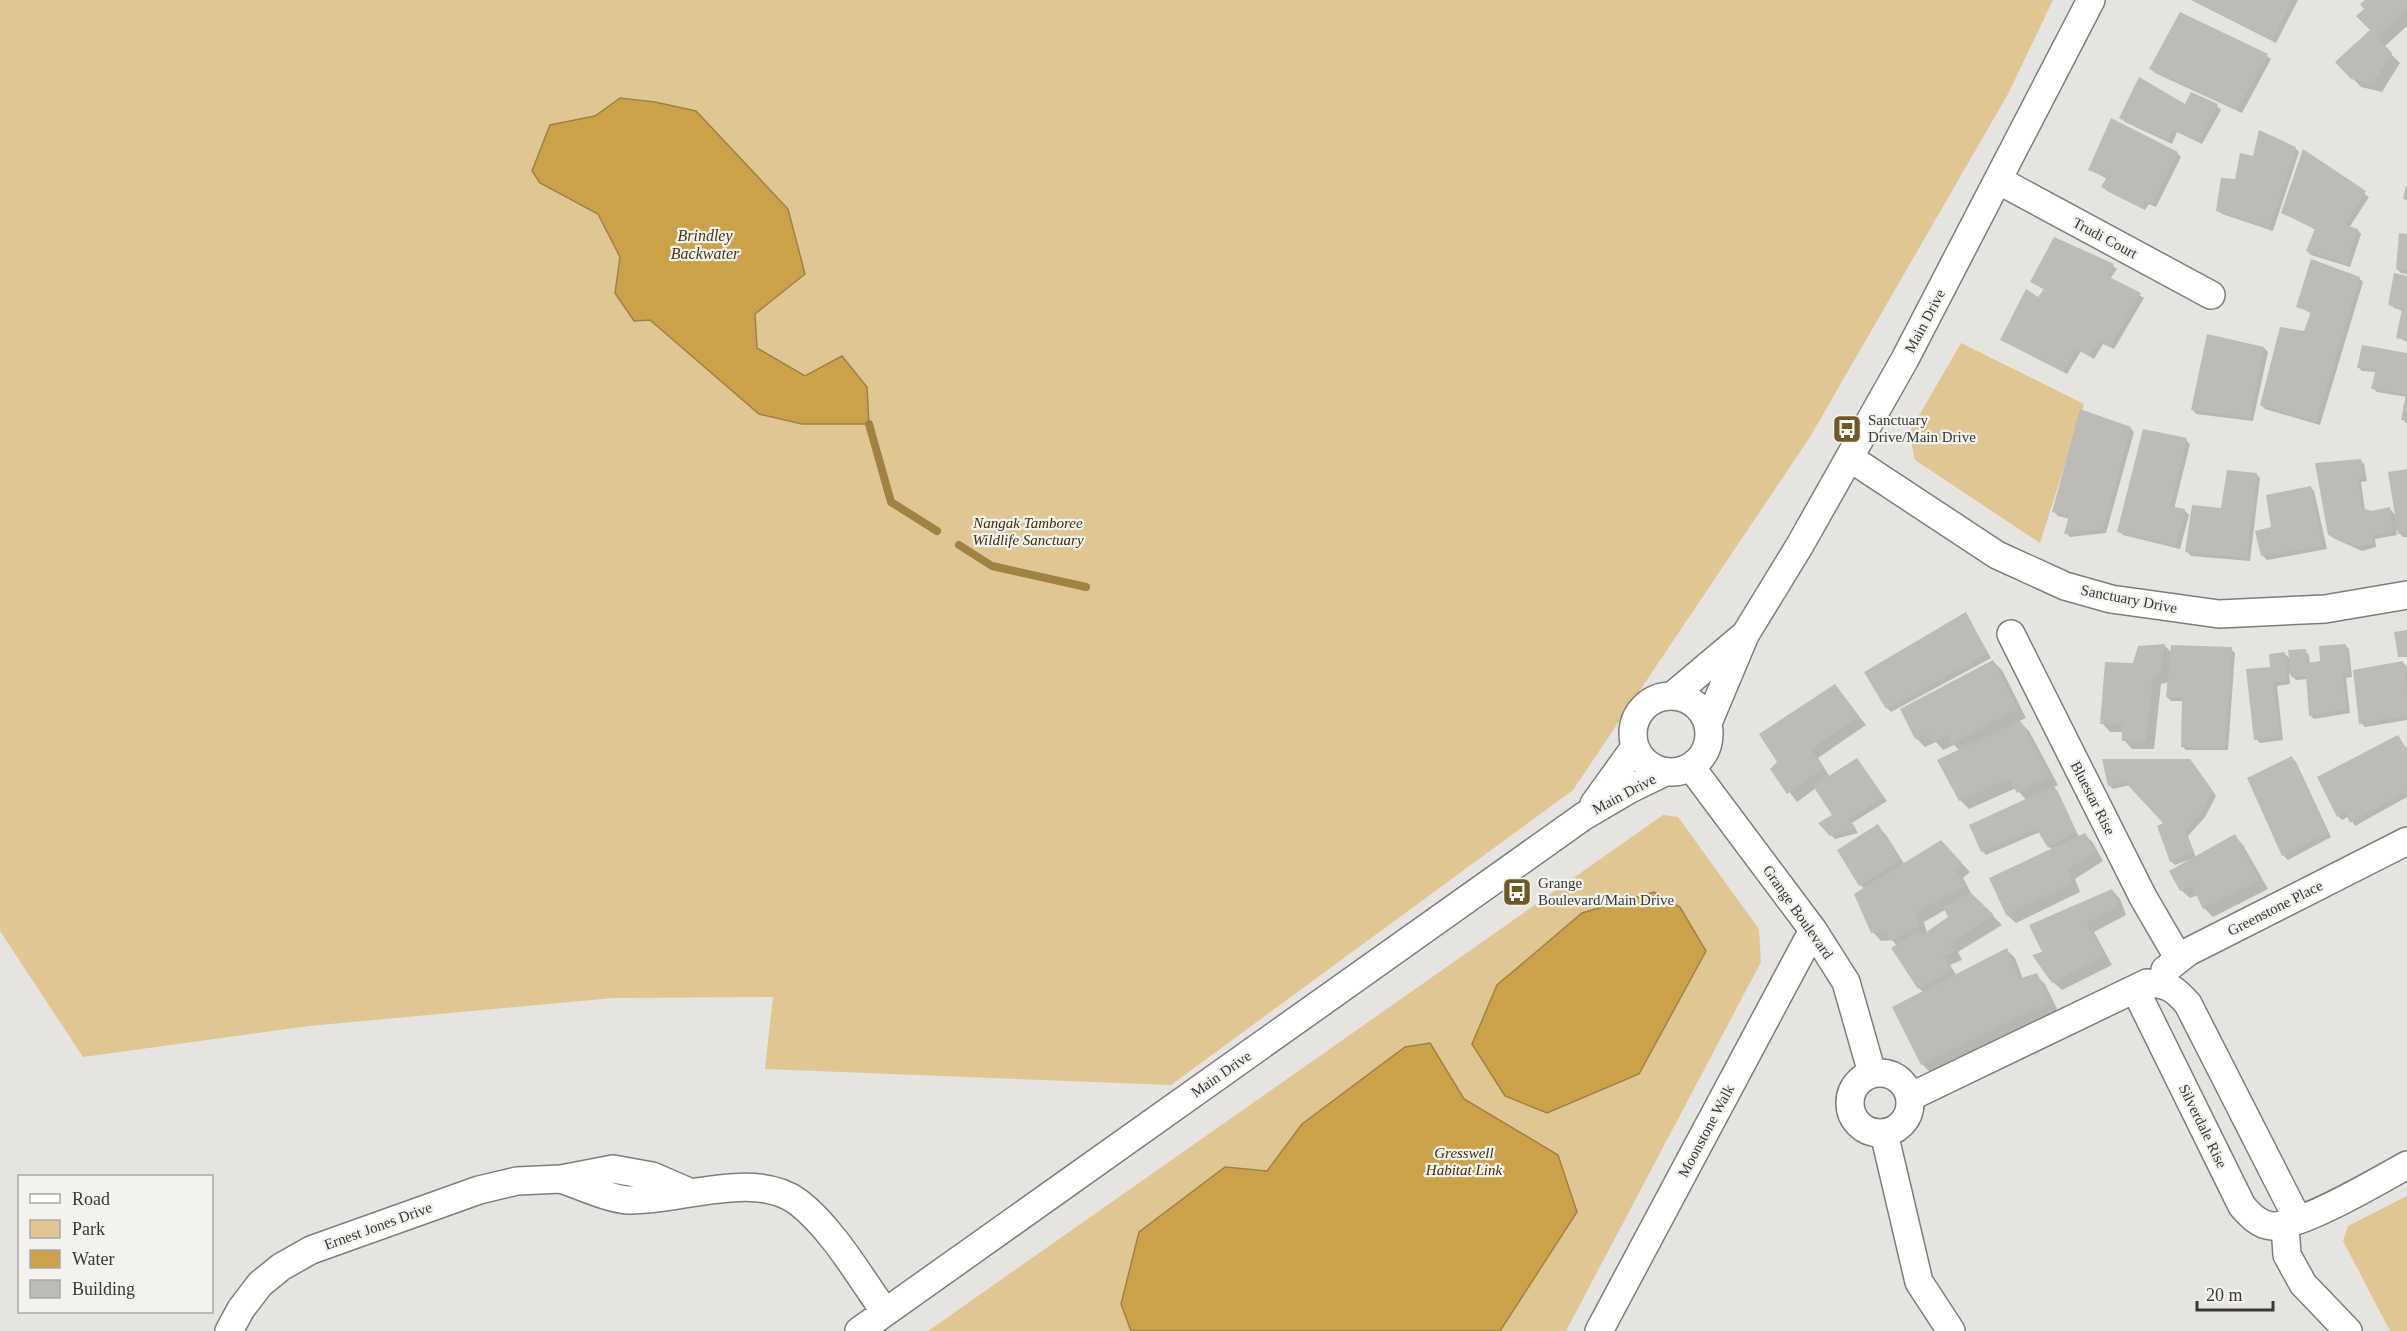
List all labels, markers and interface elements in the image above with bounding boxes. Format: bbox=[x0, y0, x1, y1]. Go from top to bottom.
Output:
street label: Trudi Court bbox=[2070, 214, 2141, 262]
water label: Brindley Backwater bbox=[671, 227, 740, 262]
street label: Main Drive bbox=[1902, 286, 1949, 355]
place label: Sanctuary Drive/Main Drive bbox=[1868, 412, 1976, 445]
bus stop icon: Sanctuary Drive/Main Drive bbox=[1831, 413, 1863, 445]
park label: Nangak Tamboree Wildlife Sanctuary bbox=[972, 515, 1084, 548]
street label: Sanctuary Drive bbox=[2079, 582, 2179, 616]
street label: Bluestar Rise bbox=[2068, 759, 2119, 838]
street label: Main Drive bbox=[1590, 770, 1659, 817]
street label: Grange Boulevard bbox=[1760, 862, 1836, 962]
place label: Grange Boulevard/Main Drive bbox=[1538, 875, 1675, 908]
bus stop icon: Grange Boulevard/Main Drive bbox=[1501, 876, 1533, 908]
street label: Greenstone Place bbox=[2225, 877, 2326, 939]
street label: Main Drive bbox=[1188, 1047, 1254, 1101]
street label: Silverdale Rise bbox=[2176, 1081, 2230, 1171]
street label: Moonstone Walk bbox=[1675, 1082, 1737, 1180]
park label: Gresswell Habitat Link bbox=[1425, 1145, 1502, 1178]
legend bbox=[18, 1175, 213, 1313]
text: Road bbox=[72, 1189, 110, 1209]
street label: Ernest Jones Drive bbox=[322, 1199, 434, 1253]
text: Park bbox=[72, 1219, 105, 1239]
text: Water bbox=[72, 1249, 115, 1269]
scale bar bbox=[2197, 1274, 2274, 1312]
text: Building bbox=[72, 1279, 135, 1299]
text: 20 m bbox=[2206, 1285, 2243, 1305]

